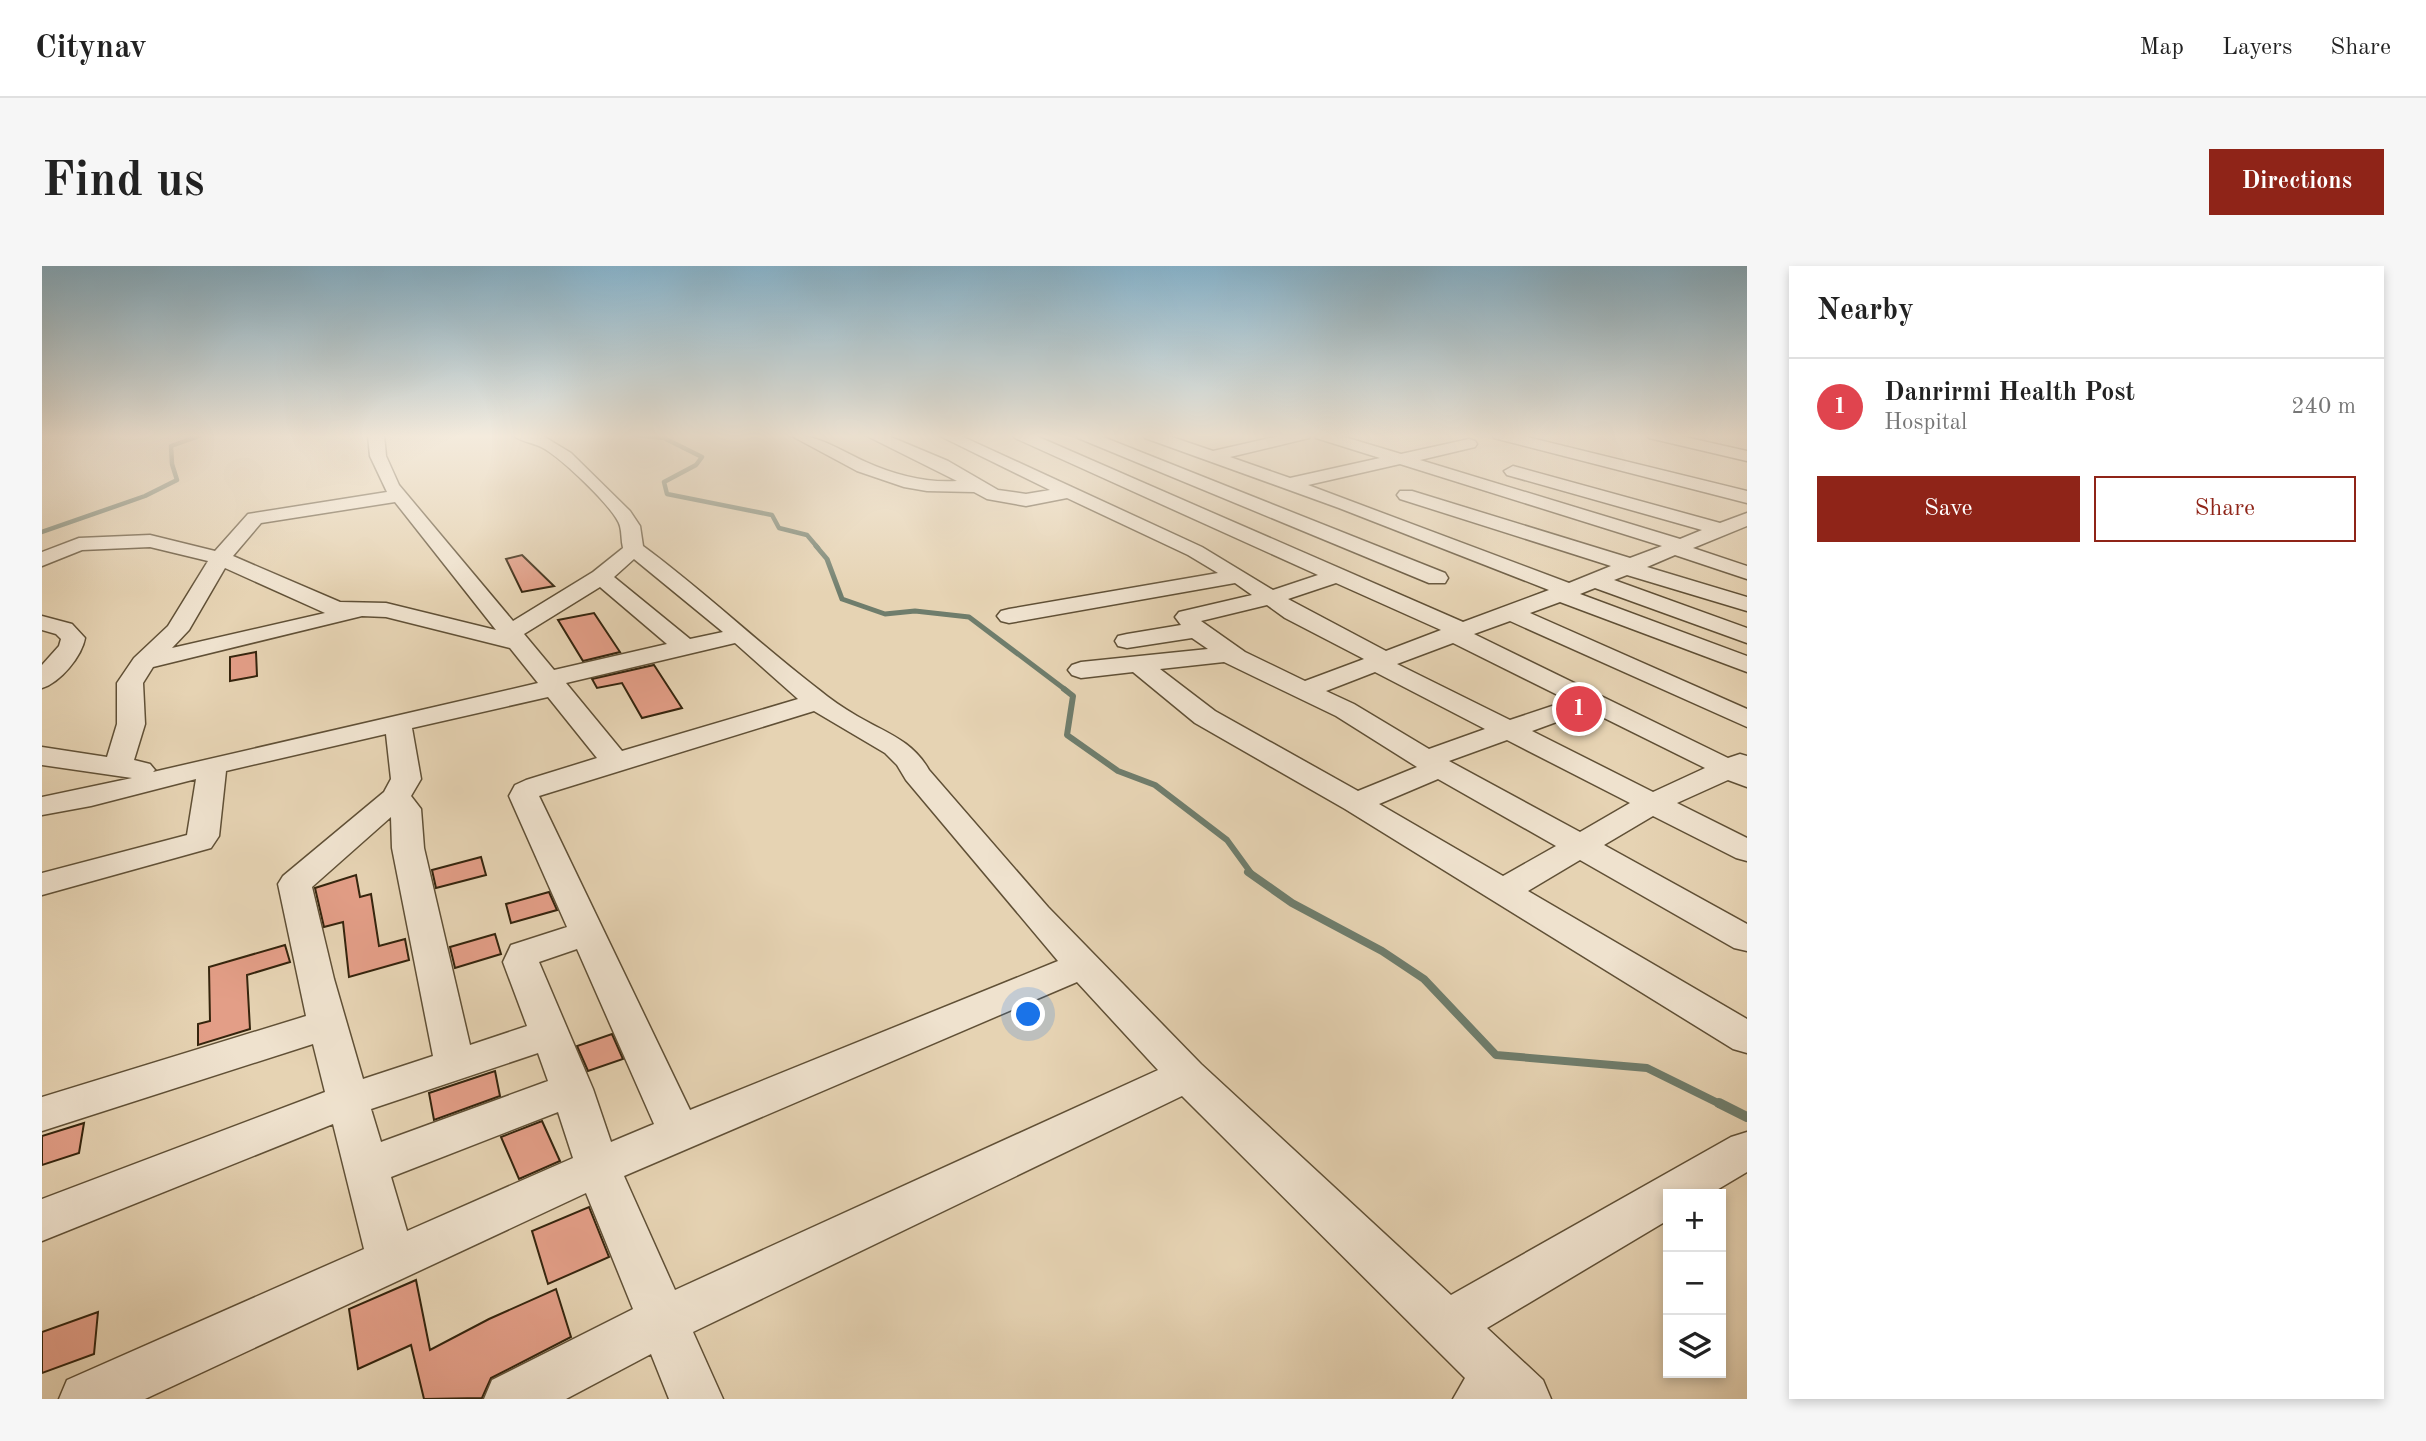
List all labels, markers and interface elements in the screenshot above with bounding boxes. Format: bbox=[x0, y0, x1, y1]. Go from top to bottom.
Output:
text: Citynav bbox=[35, 32, 147, 65]
text: Map bbox=[2140, 36, 2184, 60]
text: Layers bbox=[2222, 36, 2292, 60]
text: Share bbox=[2330, 36, 2391, 60]
button: Directions bbox=[2209, 149, 2384, 215]
text: Find us bbox=[42, 158, 205, 207]
text: Nearby bbox=[1817, 296, 1914, 326]
text: Danrirmi Health Post bbox=[1884, 380, 2135, 406]
text: 1 bbox=[1833, 395, 1847, 418]
text: 240 m bbox=[2291, 395, 2356, 418]
text: Hospital bbox=[1884, 411, 1967, 434]
button: Save bbox=[1817, 476, 2080, 542]
button: Share bbox=[2094, 476, 2356, 542]
pin: 1 bbox=[1556, 683, 1602, 735]
your location bbox=[1011, 997, 1045, 1031]
map controls bbox=[1663, 1189, 1726, 1378]
button: + bbox=[1663, 1189, 1726, 1252]
button: − bbox=[1663, 1252, 1726, 1315]
button: layers bbox=[1663, 1315, 1726, 1378]

